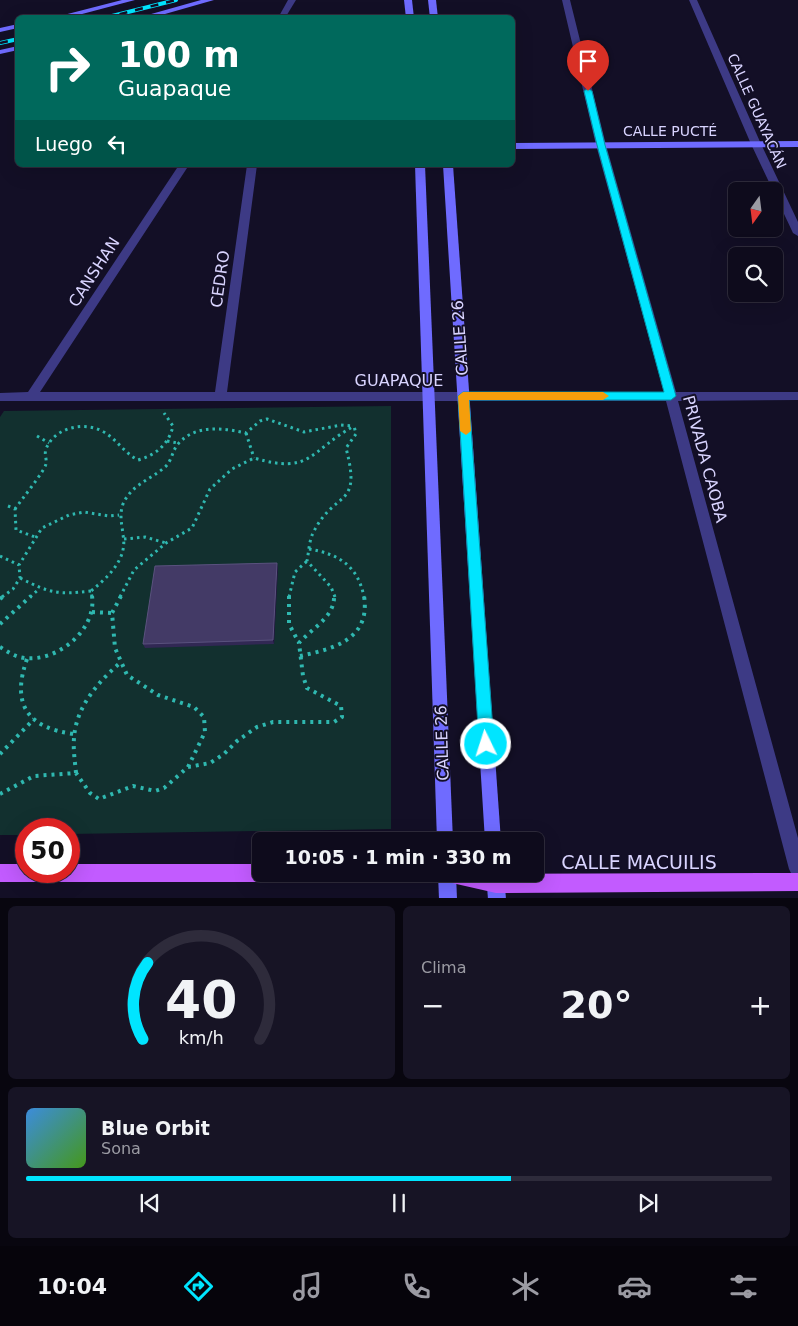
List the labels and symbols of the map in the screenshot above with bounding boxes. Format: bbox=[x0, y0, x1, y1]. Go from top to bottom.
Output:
pin bbox=[567, 40, 609, 91]
street label: CALLE GUAYACÁN bbox=[724, 51, 790, 171]
street label: CALLE PUCTÉ bbox=[623, 123, 717, 139]
north arrow bbox=[728, 182, 782, 238]
street label: CANSHAN bbox=[64, 234, 124, 310]
street label: CEDRO bbox=[207, 249, 233, 309]
street label: CALLE 26 bbox=[448, 300, 472, 376]
street label: GUAPAQUE bbox=[355, 371, 443, 390]
street label: PRIVADA CAOBA bbox=[679, 393, 731, 525]
street label: CALLE 26 bbox=[431, 705, 453, 781]
position arrow bbox=[459, 717, 511, 769]
speed limit sign: 50 bbox=[15, 818, 80, 883]
street label: CALLE MACUILIS bbox=[561, 851, 717, 873]

